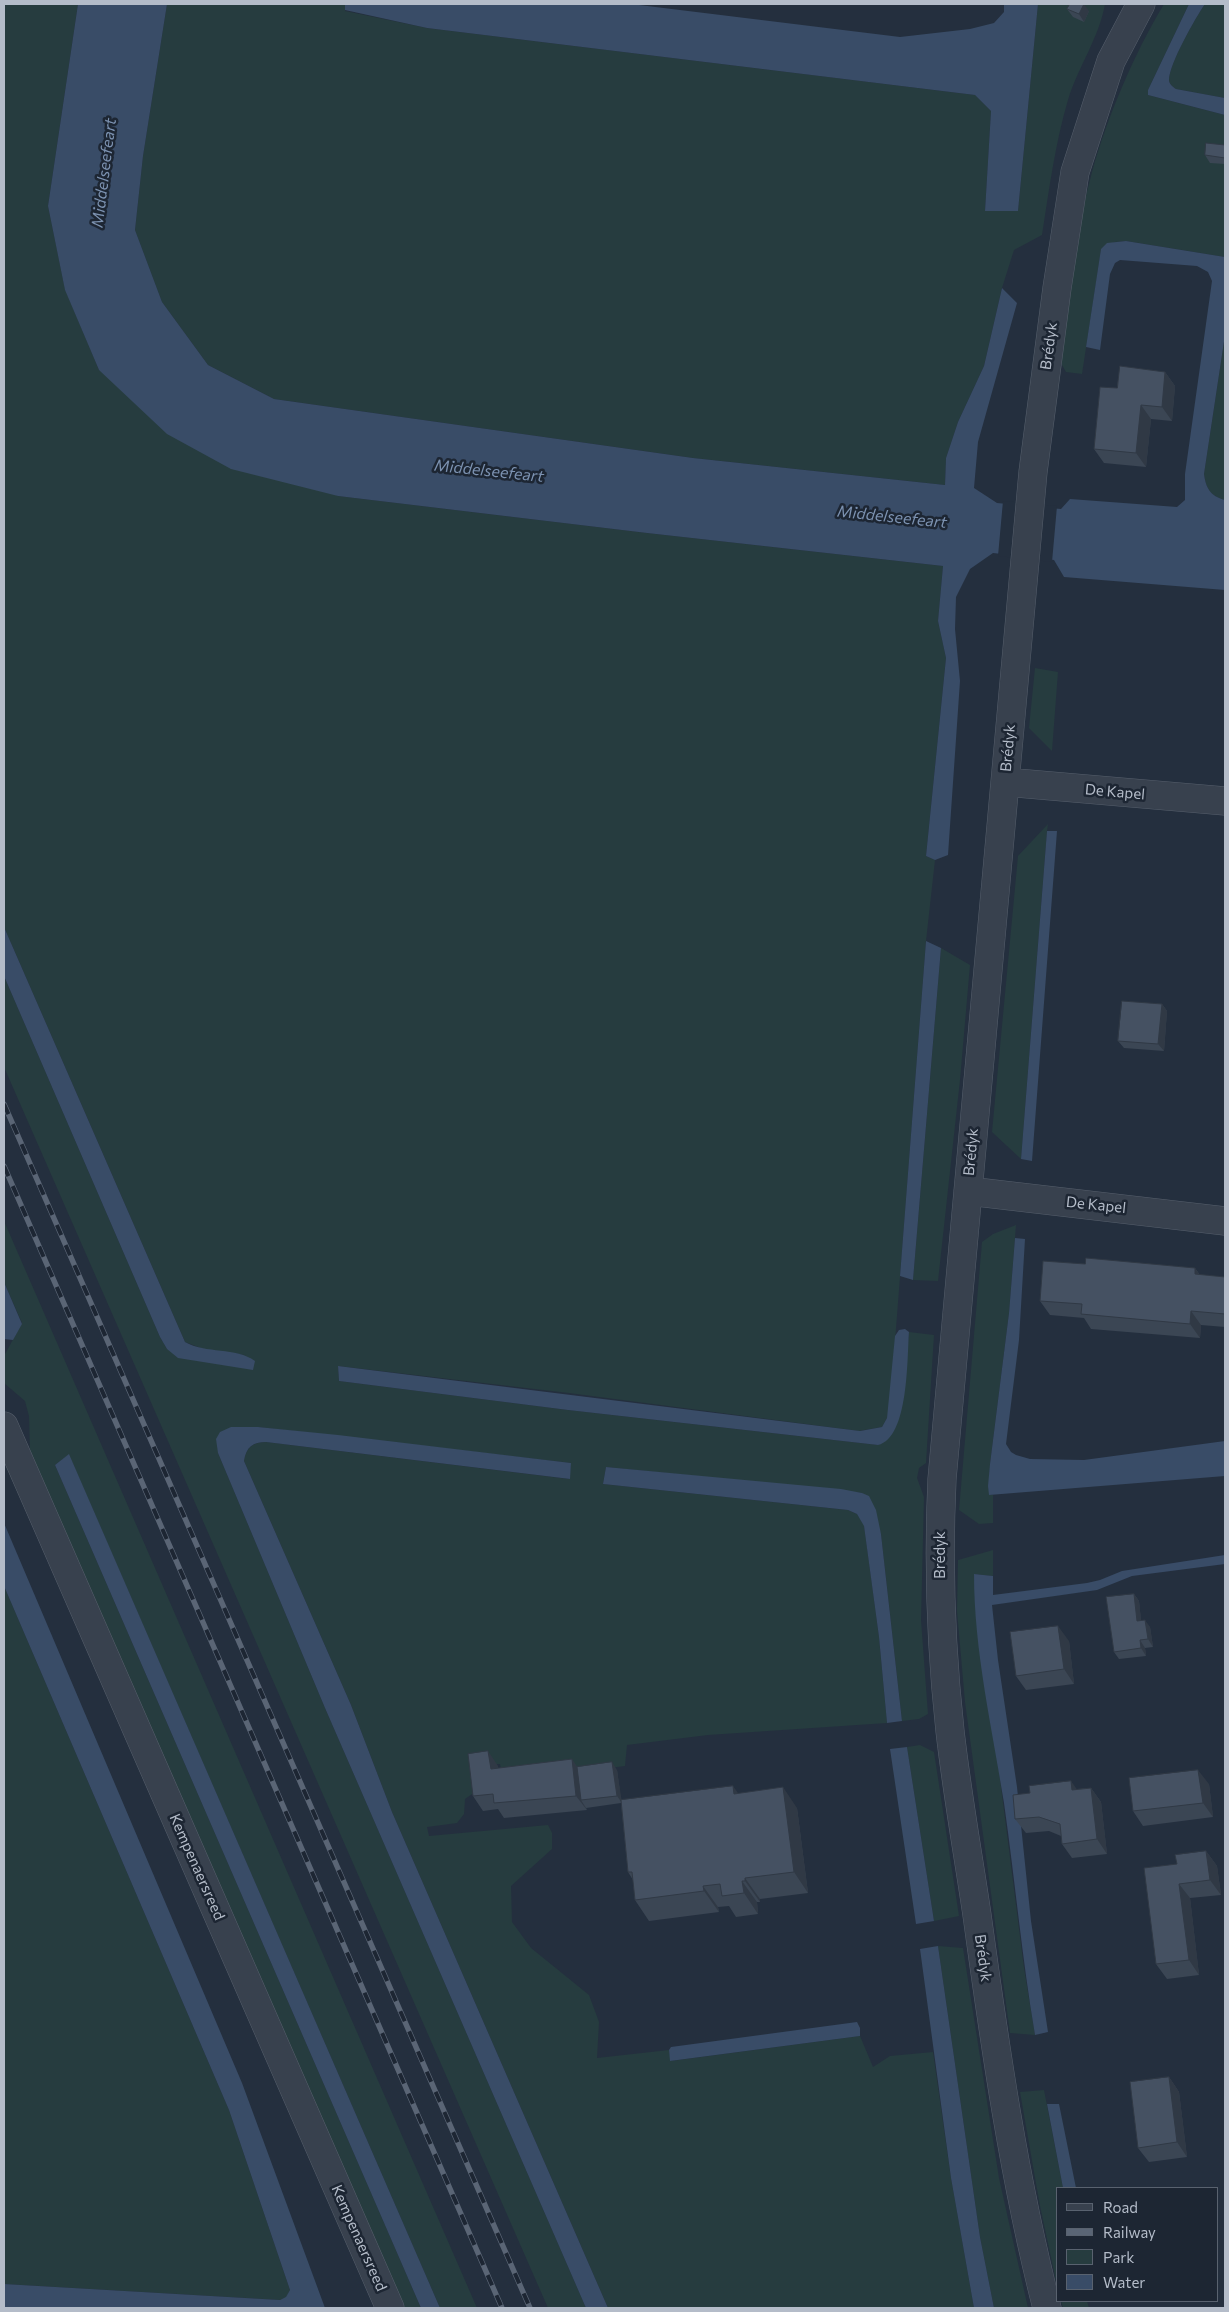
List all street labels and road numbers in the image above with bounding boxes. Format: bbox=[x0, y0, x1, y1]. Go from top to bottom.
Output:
street label: Brédyk bbox=[1037, 321, 1061, 371]
street label: Brédyk bbox=[997, 723, 1019, 773]
street label: De Kapel bbox=[1084, 780, 1146, 804]
street label: Brédyk bbox=[960, 1127, 982, 1177]
street label: De Kapel bbox=[1065, 1193, 1127, 1217]
street label: Brédyk bbox=[931, 1531, 949, 1579]
street label: Kempenaersreed bbox=[166, 1811, 228, 1923]
street label: Brédyk bbox=[971, 1933, 995, 1983]
street label: Kempenaersreed bbox=[328, 2182, 390, 2294]

